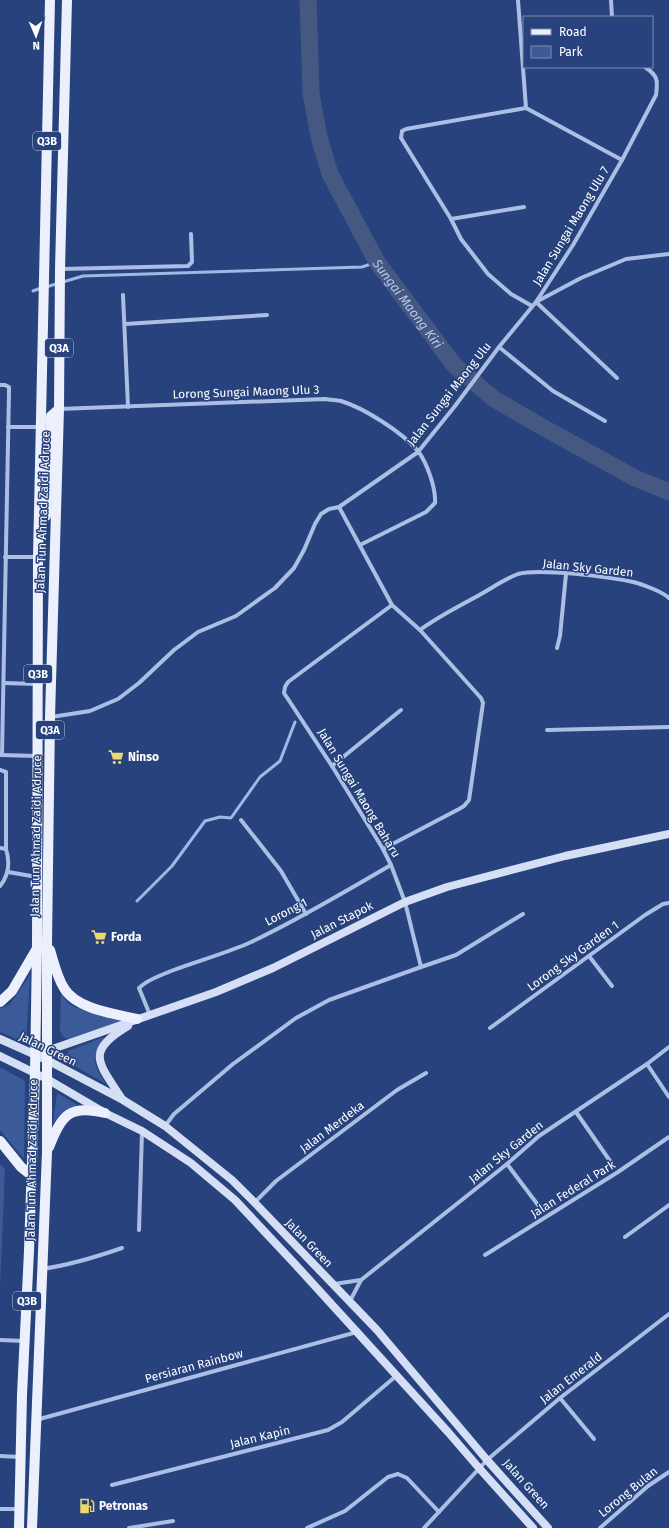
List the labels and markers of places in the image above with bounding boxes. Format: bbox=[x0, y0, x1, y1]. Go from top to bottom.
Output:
supermarket icon: Ninso bbox=[107, 748, 125, 766]
place label: Ninso bbox=[128, 750, 159, 764]
supermarket icon: Forda bbox=[90, 928, 108, 946]
place label: Forda bbox=[111, 930, 142, 944]
fuel station icon: Petronas bbox=[78, 1497, 96, 1515]
place label: Petronas bbox=[99, 1499, 148, 1513]

